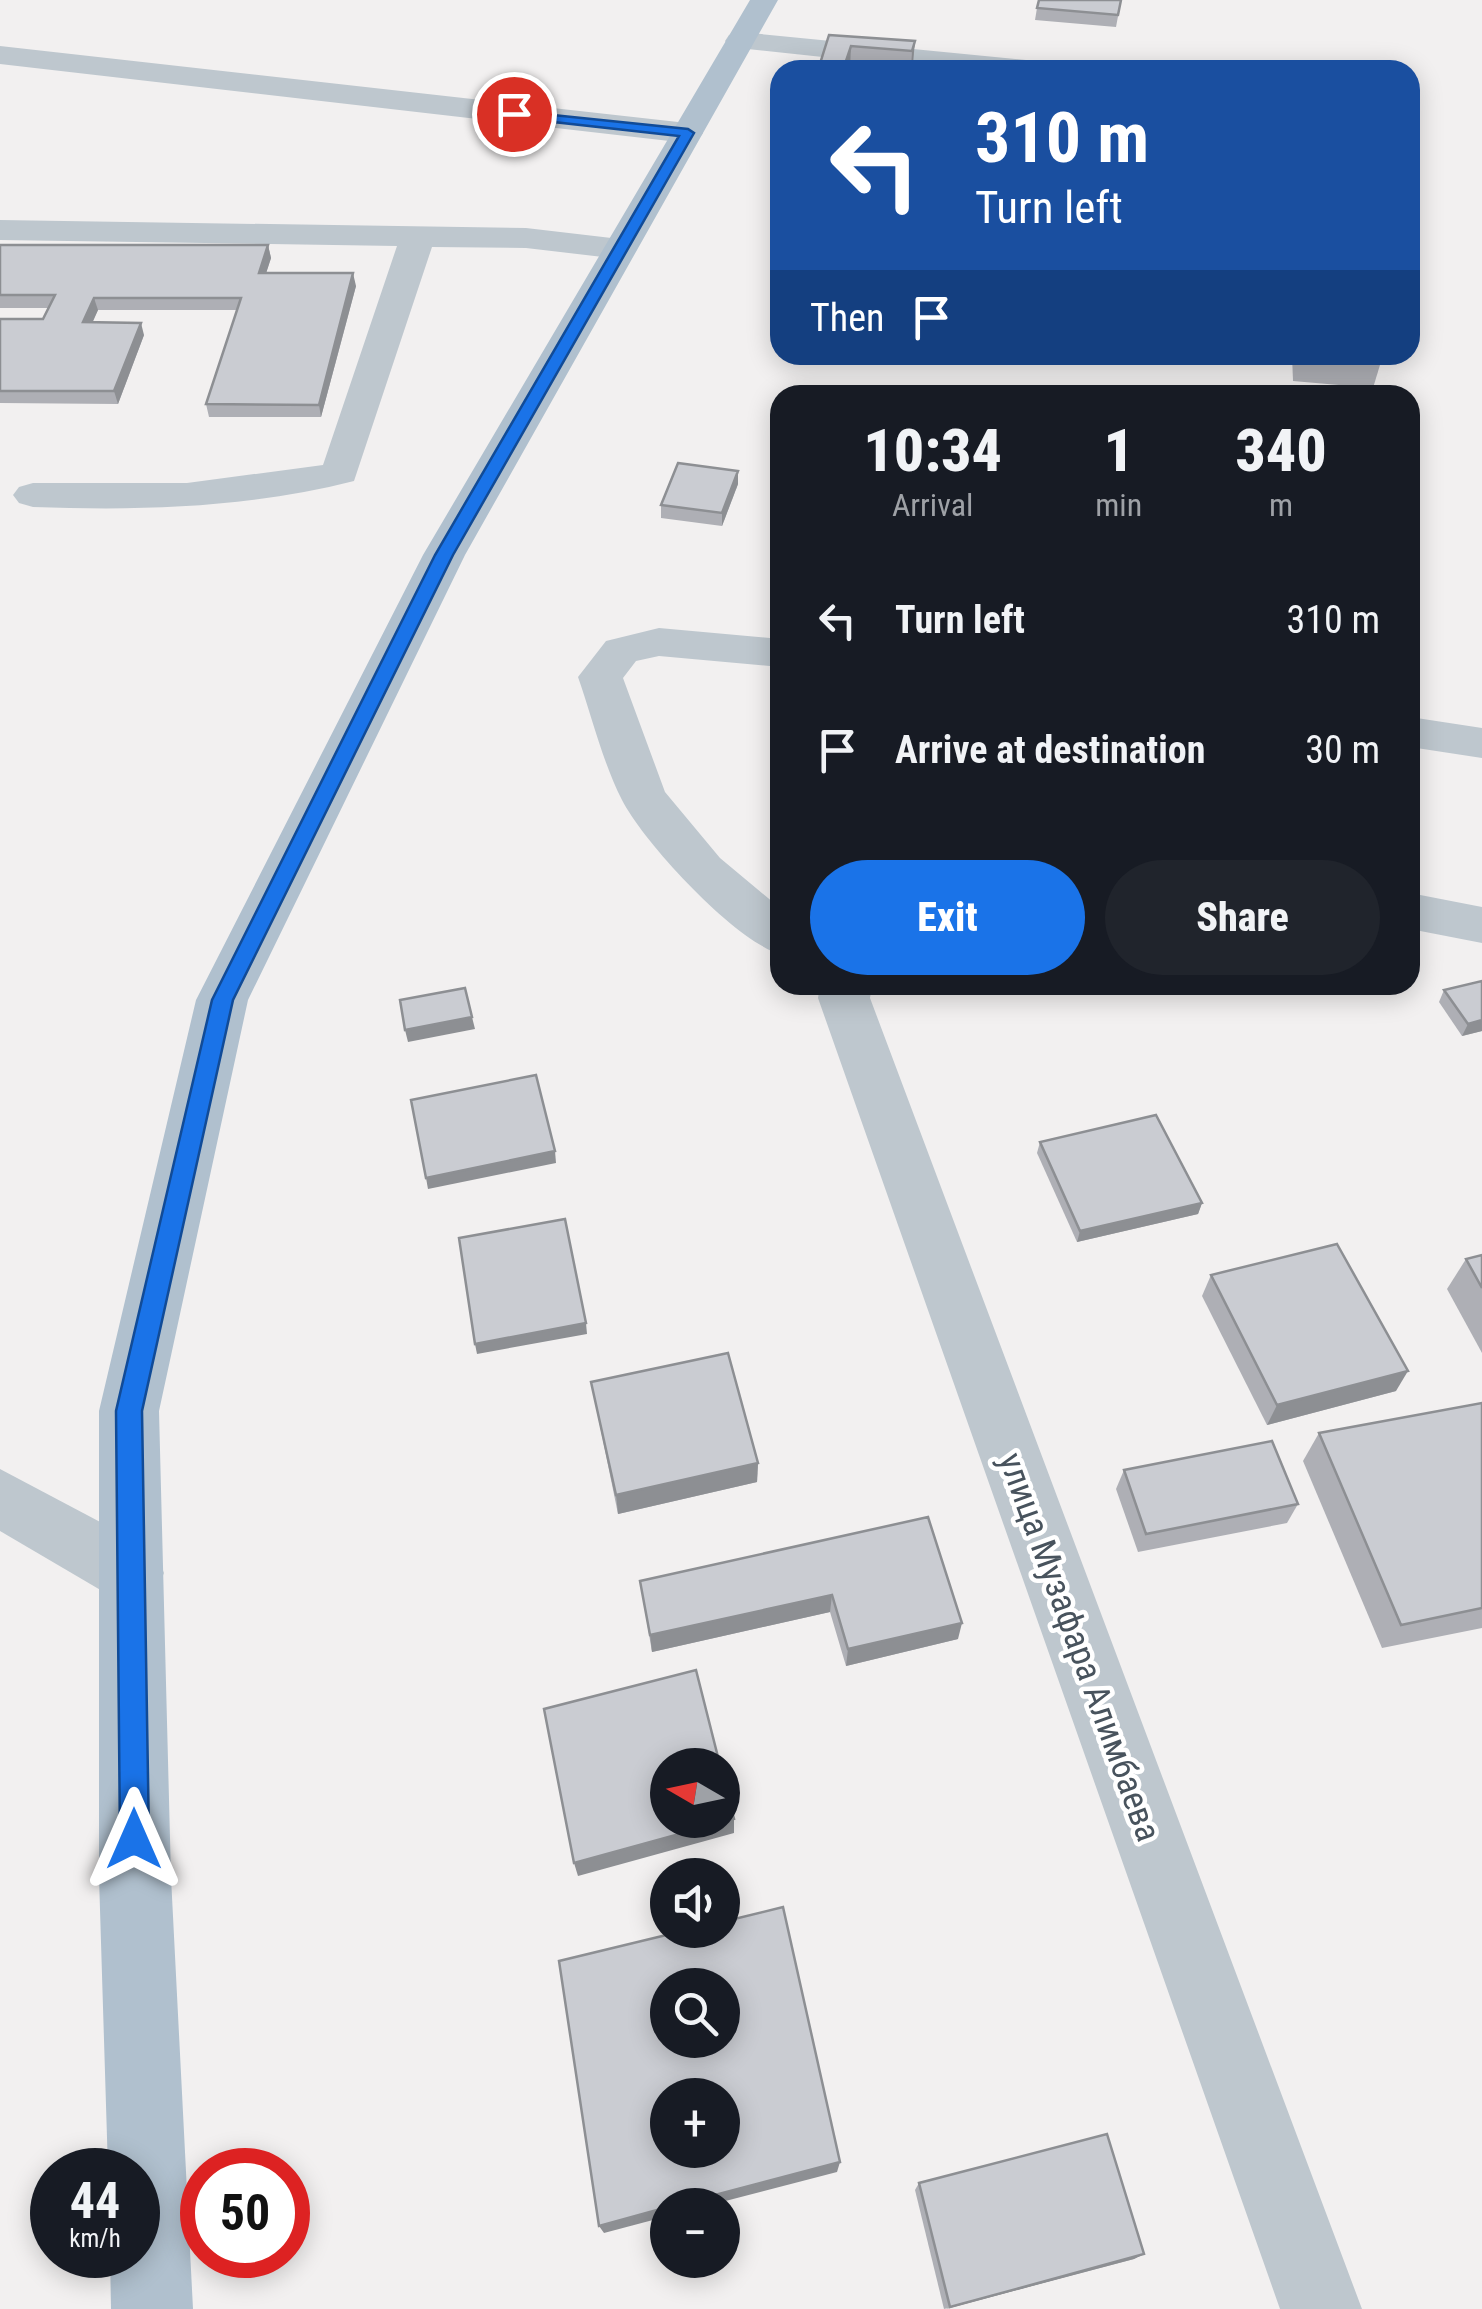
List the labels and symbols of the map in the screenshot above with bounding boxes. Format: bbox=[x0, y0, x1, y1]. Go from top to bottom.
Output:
pin bbox=[472, 72, 557, 157]
street label: улица Музафара Алимбаева bbox=[990, 1447, 1169, 1847]
north arrow bbox=[650, 1748, 740, 1838]
position arrow bbox=[82, 1787, 186, 1891]
speed limit sign: 50 bbox=[180, 2148, 310, 2278]

